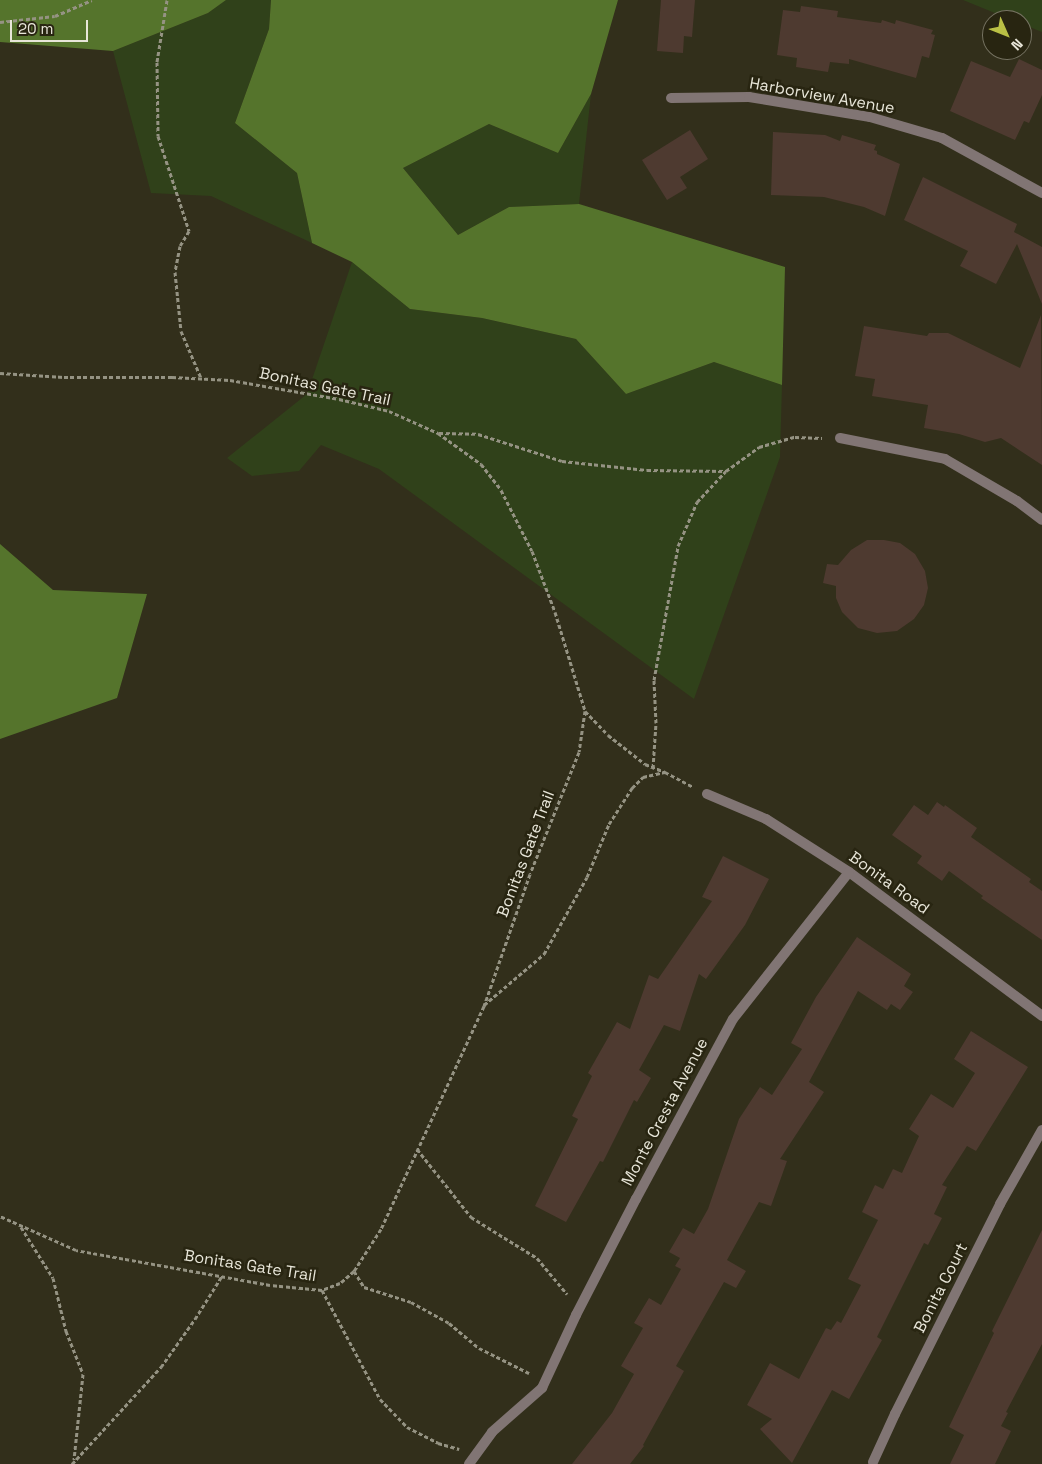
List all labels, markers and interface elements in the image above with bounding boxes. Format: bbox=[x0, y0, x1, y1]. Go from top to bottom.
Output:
scale bar bbox=[12, 10, 90, 42]
north arrow bbox=[982, 10, 1032, 60]
text: 20 m bbox=[18, 19, 53, 38]
text: N bbox=[1007, 35, 1027, 54]
street label: Harborview Avenue bbox=[748, 74, 896, 118]
street label: Bonitas Gate Trail bbox=[257, 364, 393, 410]
street label: Bonitas Gate Trail bbox=[493, 788, 559, 920]
street label: Bonita Road bbox=[845, 848, 933, 918]
street label: Monte Cresta Avenue bbox=[618, 1035, 712, 1189]
street label: Bonita Court bbox=[910, 1240, 972, 1336]
street label: Bonitas Gate Trail bbox=[182, 1246, 318, 1286]

